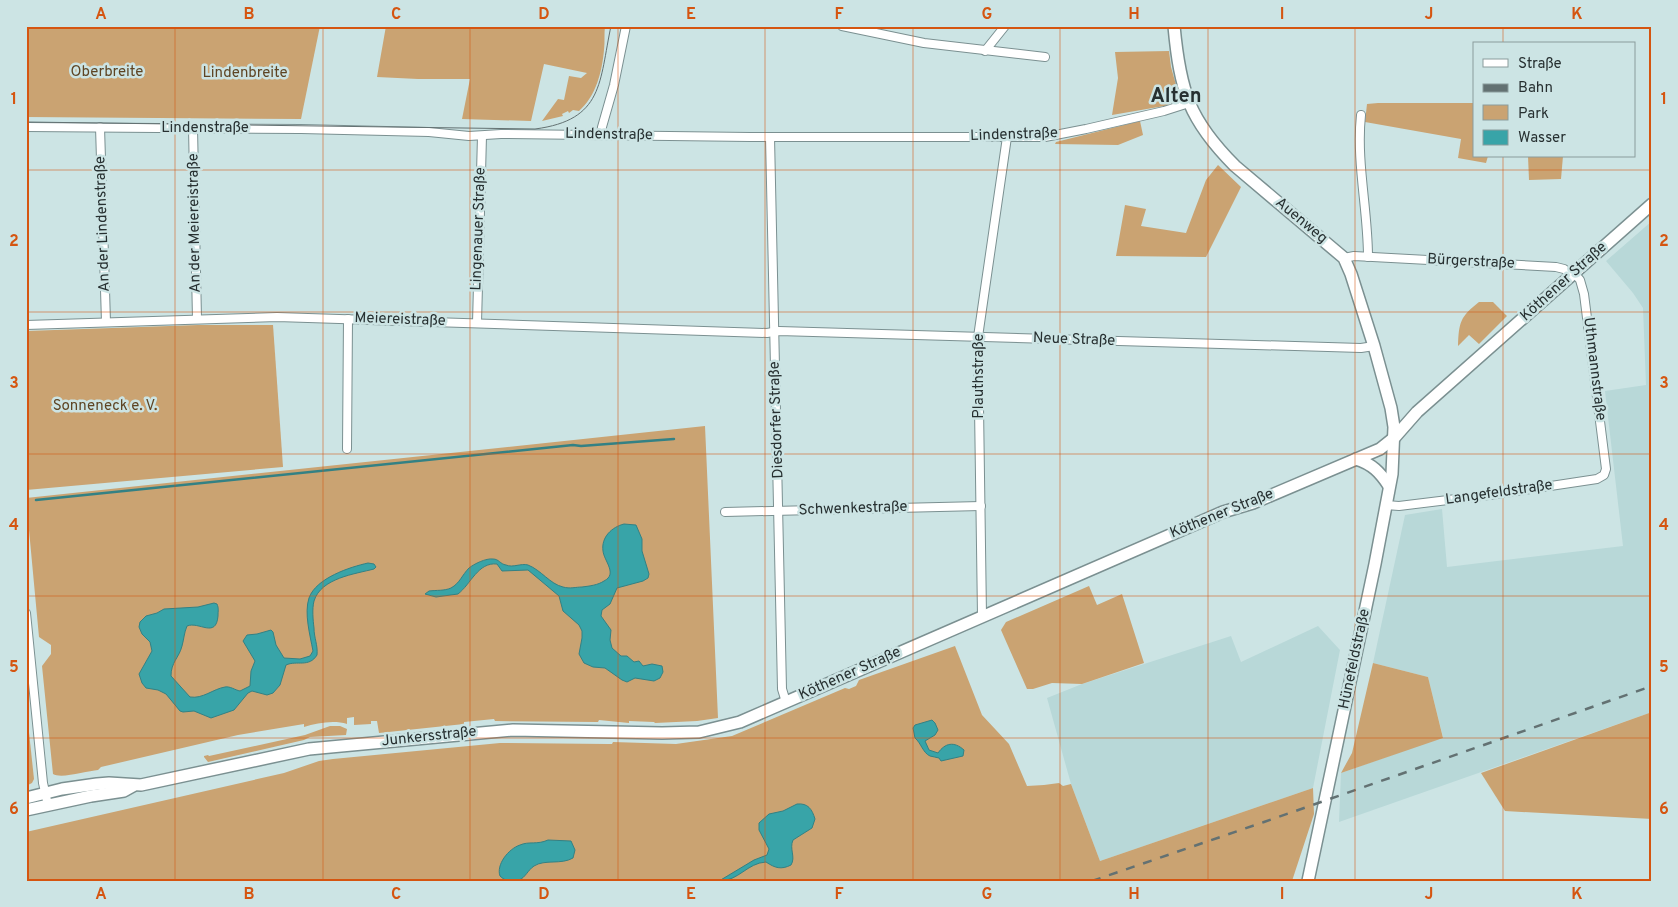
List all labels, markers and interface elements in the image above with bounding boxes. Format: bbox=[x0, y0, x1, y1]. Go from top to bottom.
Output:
text: A bbox=[95, 5, 107, 25]
text: B bbox=[243, 5, 255, 25]
text: C bbox=[391, 5, 401, 25]
text: D bbox=[538, 5, 550, 25]
text: E bbox=[686, 5, 696, 25]
text: F bbox=[834, 5, 844, 25]
text: G bbox=[982, 5, 992, 25]
text: H bbox=[1128, 5, 1140, 25]
text: I bbox=[1280, 5, 1284, 25]
text: J bbox=[1425, 5, 1433, 25]
text: K bbox=[1571, 5, 1583, 25]
legend bbox=[1473, 42, 1636, 158]
text: Straße bbox=[1518, 55, 1562, 74]
park label: Oberbreite bbox=[71, 63, 143, 82]
park label: Lindenbreite bbox=[202, 64, 288, 83]
text: Bahn bbox=[1518, 79, 1553, 98]
district label: Alten bbox=[1151, 84, 1201, 110]
text: 1 bbox=[11, 90, 17, 110]
text: 1 bbox=[1661, 90, 1667, 110]
text: Park bbox=[1518, 105, 1549, 124]
street label: Lindenstraße bbox=[161, 119, 249, 138]
street label: Lindenstraße bbox=[970, 124, 1058, 146]
street label: Lindenstraße bbox=[565, 125, 653, 145]
text: Wasser bbox=[1518, 129, 1566, 148]
street label: An der Meiereistraße bbox=[184, 153, 206, 293]
street label: An der Lindenstraße bbox=[91, 156, 115, 292]
street label: Lingenauer Straße bbox=[467, 167, 491, 291]
street label: Auenweg bbox=[1271, 194, 1331, 248]
text: 2 bbox=[9, 232, 19, 252]
text: 2 bbox=[1659, 232, 1669, 252]
street label: Köthener Straße bbox=[1517, 238, 1611, 326]
street label: Bürgerstraße bbox=[1427, 250, 1515, 274]
street label: Meiereistraße bbox=[354, 309, 446, 331]
street label: Uthmannstraße bbox=[1578, 316, 1610, 422]
street label: Neue Straße bbox=[1033, 329, 1115, 351]
street label: Plauthstraße bbox=[970, 333, 989, 419]
street label: Diesdorfer Straße bbox=[765, 361, 789, 479]
text: 3 bbox=[9, 374, 19, 394]
text: 3 bbox=[1659, 374, 1669, 394]
park label: Sonneneck e. V. bbox=[53, 397, 157, 416]
street label: Langefeldstraße bbox=[1444, 476, 1554, 510]
street label: Köthener Straße bbox=[1167, 485, 1277, 543]
street label: Schwenkestraße bbox=[798, 498, 908, 520]
text: 4 bbox=[9, 516, 19, 536]
text: 4 bbox=[1659, 516, 1669, 536]
street label: Hünefeldstraße bbox=[1335, 607, 1375, 711]
street label: Köthener Straße bbox=[796, 643, 904, 705]
text: 5 bbox=[9, 658, 19, 678]
text: 5 bbox=[1659, 658, 1669, 678]
street label: Junkersstraße bbox=[381, 723, 477, 751]
text: 6 bbox=[9, 800, 19, 820]
text: 6 bbox=[1659, 800, 1669, 820]
text: A bbox=[95, 885, 107, 905]
text: B bbox=[243, 885, 255, 905]
text: C bbox=[391, 885, 401, 905]
text: D bbox=[538, 885, 550, 905]
text: E bbox=[686, 885, 696, 905]
text: F bbox=[834, 885, 844, 905]
text: G bbox=[982, 885, 992, 905]
text: H bbox=[1128, 885, 1140, 905]
text: I bbox=[1280, 885, 1284, 905]
text: J bbox=[1425, 885, 1433, 905]
text: K bbox=[1571, 885, 1583, 905]

